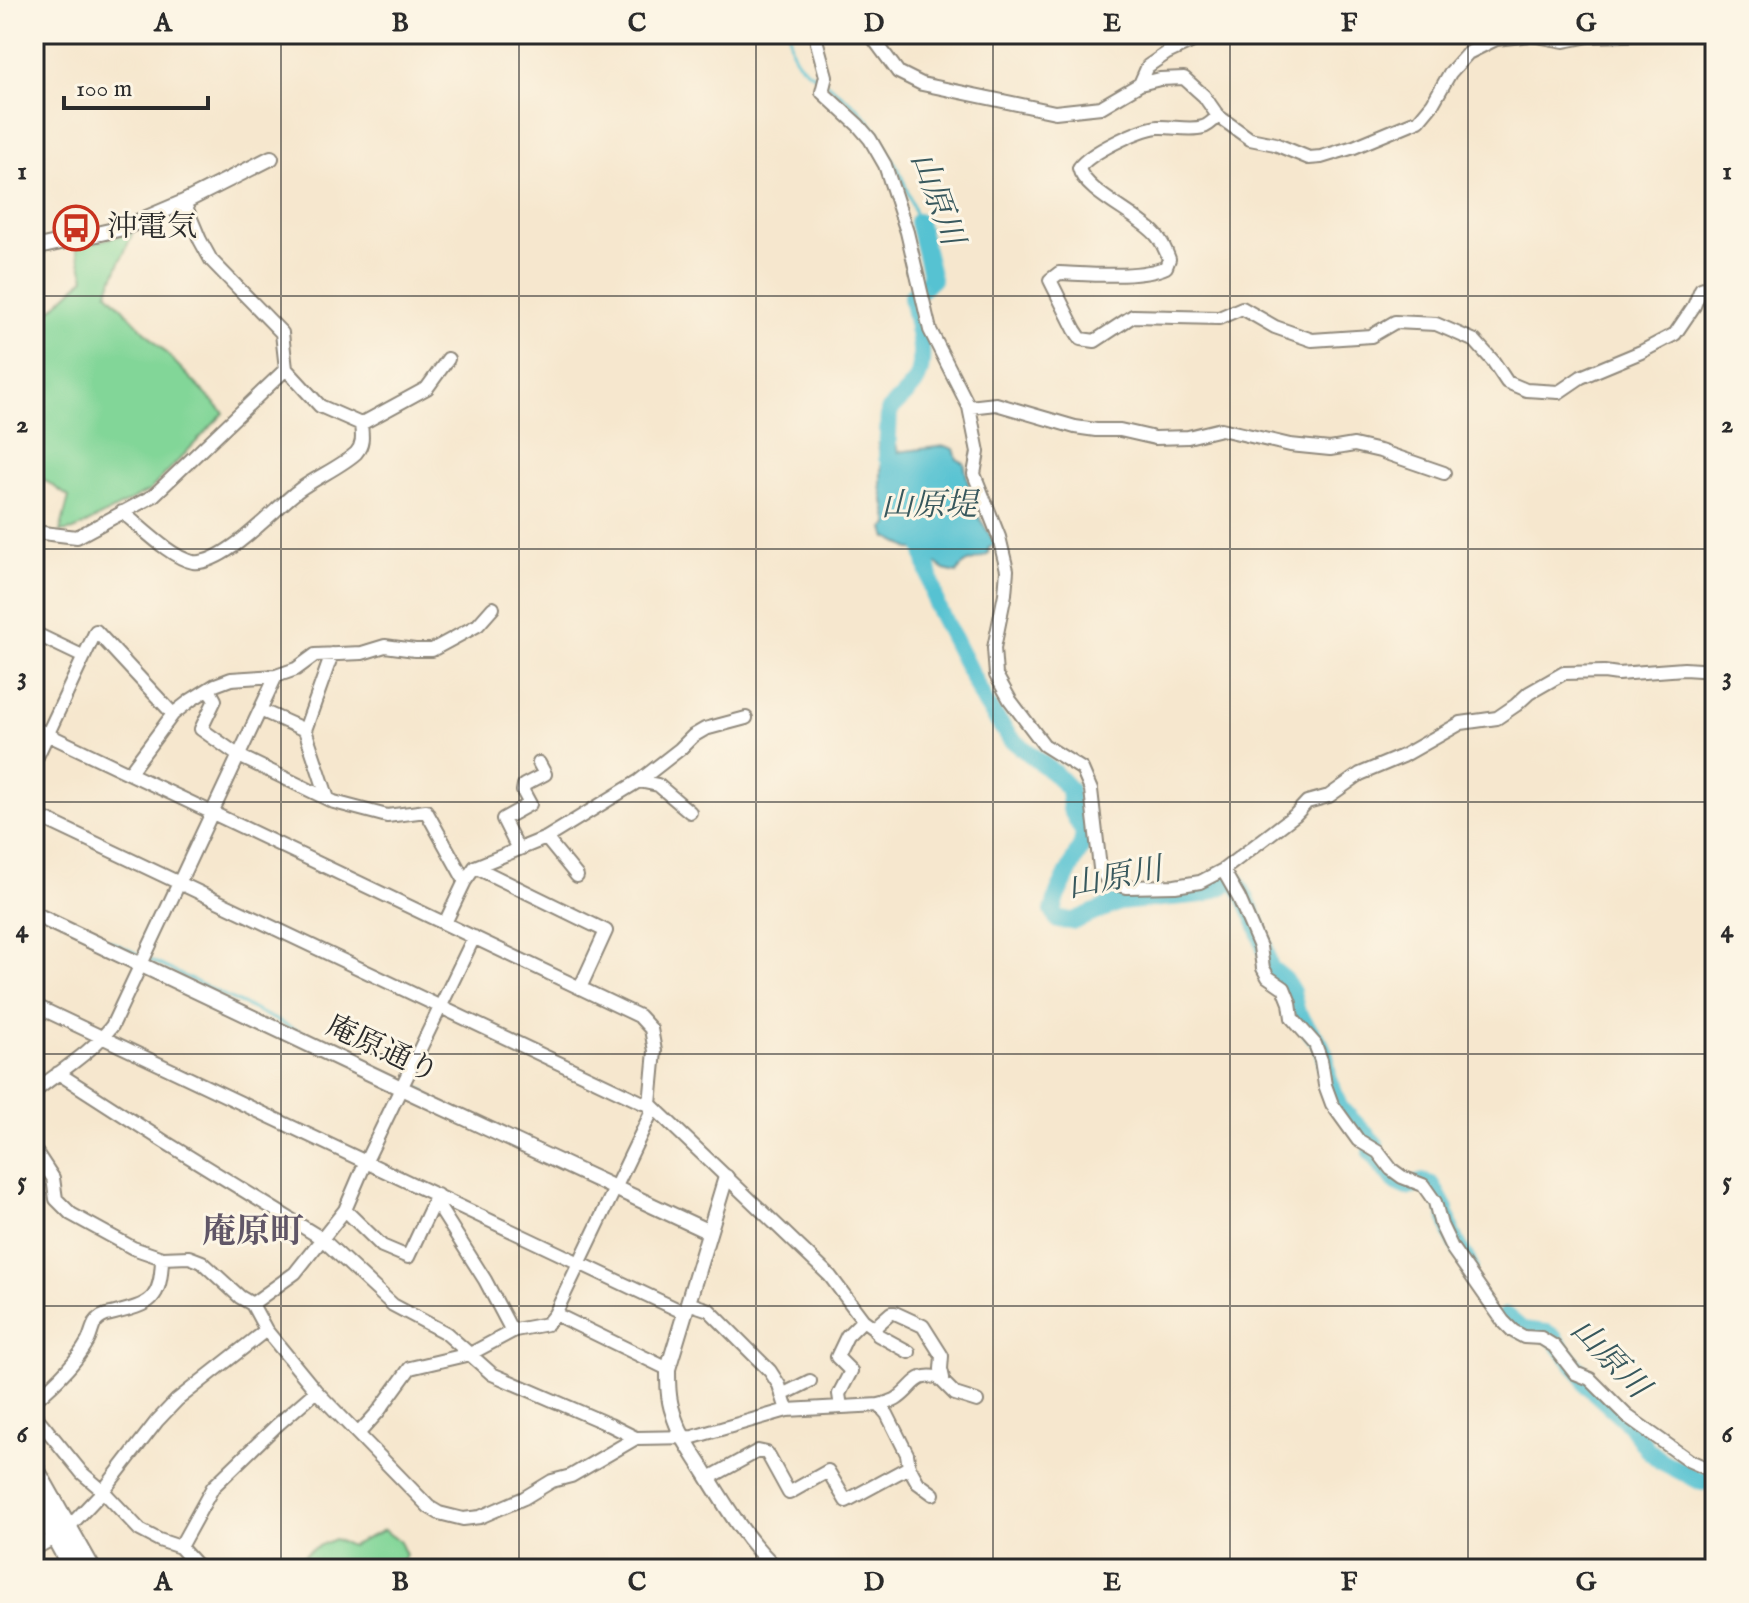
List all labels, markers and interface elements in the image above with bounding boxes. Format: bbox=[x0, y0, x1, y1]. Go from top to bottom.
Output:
text: A bbox=[153, 7, 173, 40]
text: B bbox=[391, 7, 409, 40]
text: C bbox=[628, 7, 647, 40]
text: D bbox=[864, 7, 885, 40]
text: E bbox=[1103, 7, 1121, 40]
text: F bbox=[1341, 7, 1358, 40]
text: G bbox=[1576, 7, 1597, 40]
scale bar bbox=[64, 60, 208, 110]
text: 100 m bbox=[76, 74, 132, 105]
water label: 山原川 bbox=[900, 147, 973, 254]
text: 1 bbox=[17, 155, 27, 188]
text: 1 bbox=[1722, 155, 1732, 188]
bus stop icon: 沖電気 bbox=[52, 204, 100, 252]
place label: 沖電気 bbox=[107, 209, 197, 247]
text: 2 bbox=[16, 408, 28, 441]
text: 2 bbox=[1721, 408, 1733, 441]
water label: 山原堤 bbox=[881, 486, 981, 527]
text: 3 bbox=[17, 660, 27, 693]
text: 3 bbox=[1722, 660, 1732, 693]
water label: 山原川 bbox=[1064, 849, 1169, 908]
text: 4 bbox=[16, 913, 30, 946]
text: 4 bbox=[1721, 913, 1735, 946]
street label: 庵原通り bbox=[320, 1007, 444, 1093]
text: 5 bbox=[17, 1165, 27, 1198]
text: 5 bbox=[1722, 1165, 1732, 1198]
district label: 庵原町 bbox=[202, 1211, 304, 1254]
water label: 山原川 bbox=[1561, 1310, 1659, 1410]
text: 6 bbox=[17, 1418, 29, 1451]
text: 6 bbox=[1722, 1418, 1734, 1451]
text: A bbox=[153, 1566, 173, 1599]
text: B bbox=[391, 1566, 409, 1599]
text: C bbox=[628, 1566, 647, 1599]
text: D bbox=[864, 1566, 885, 1599]
text: E bbox=[1103, 1566, 1121, 1599]
text: F bbox=[1341, 1566, 1358, 1599]
text: G bbox=[1576, 1566, 1597, 1599]

